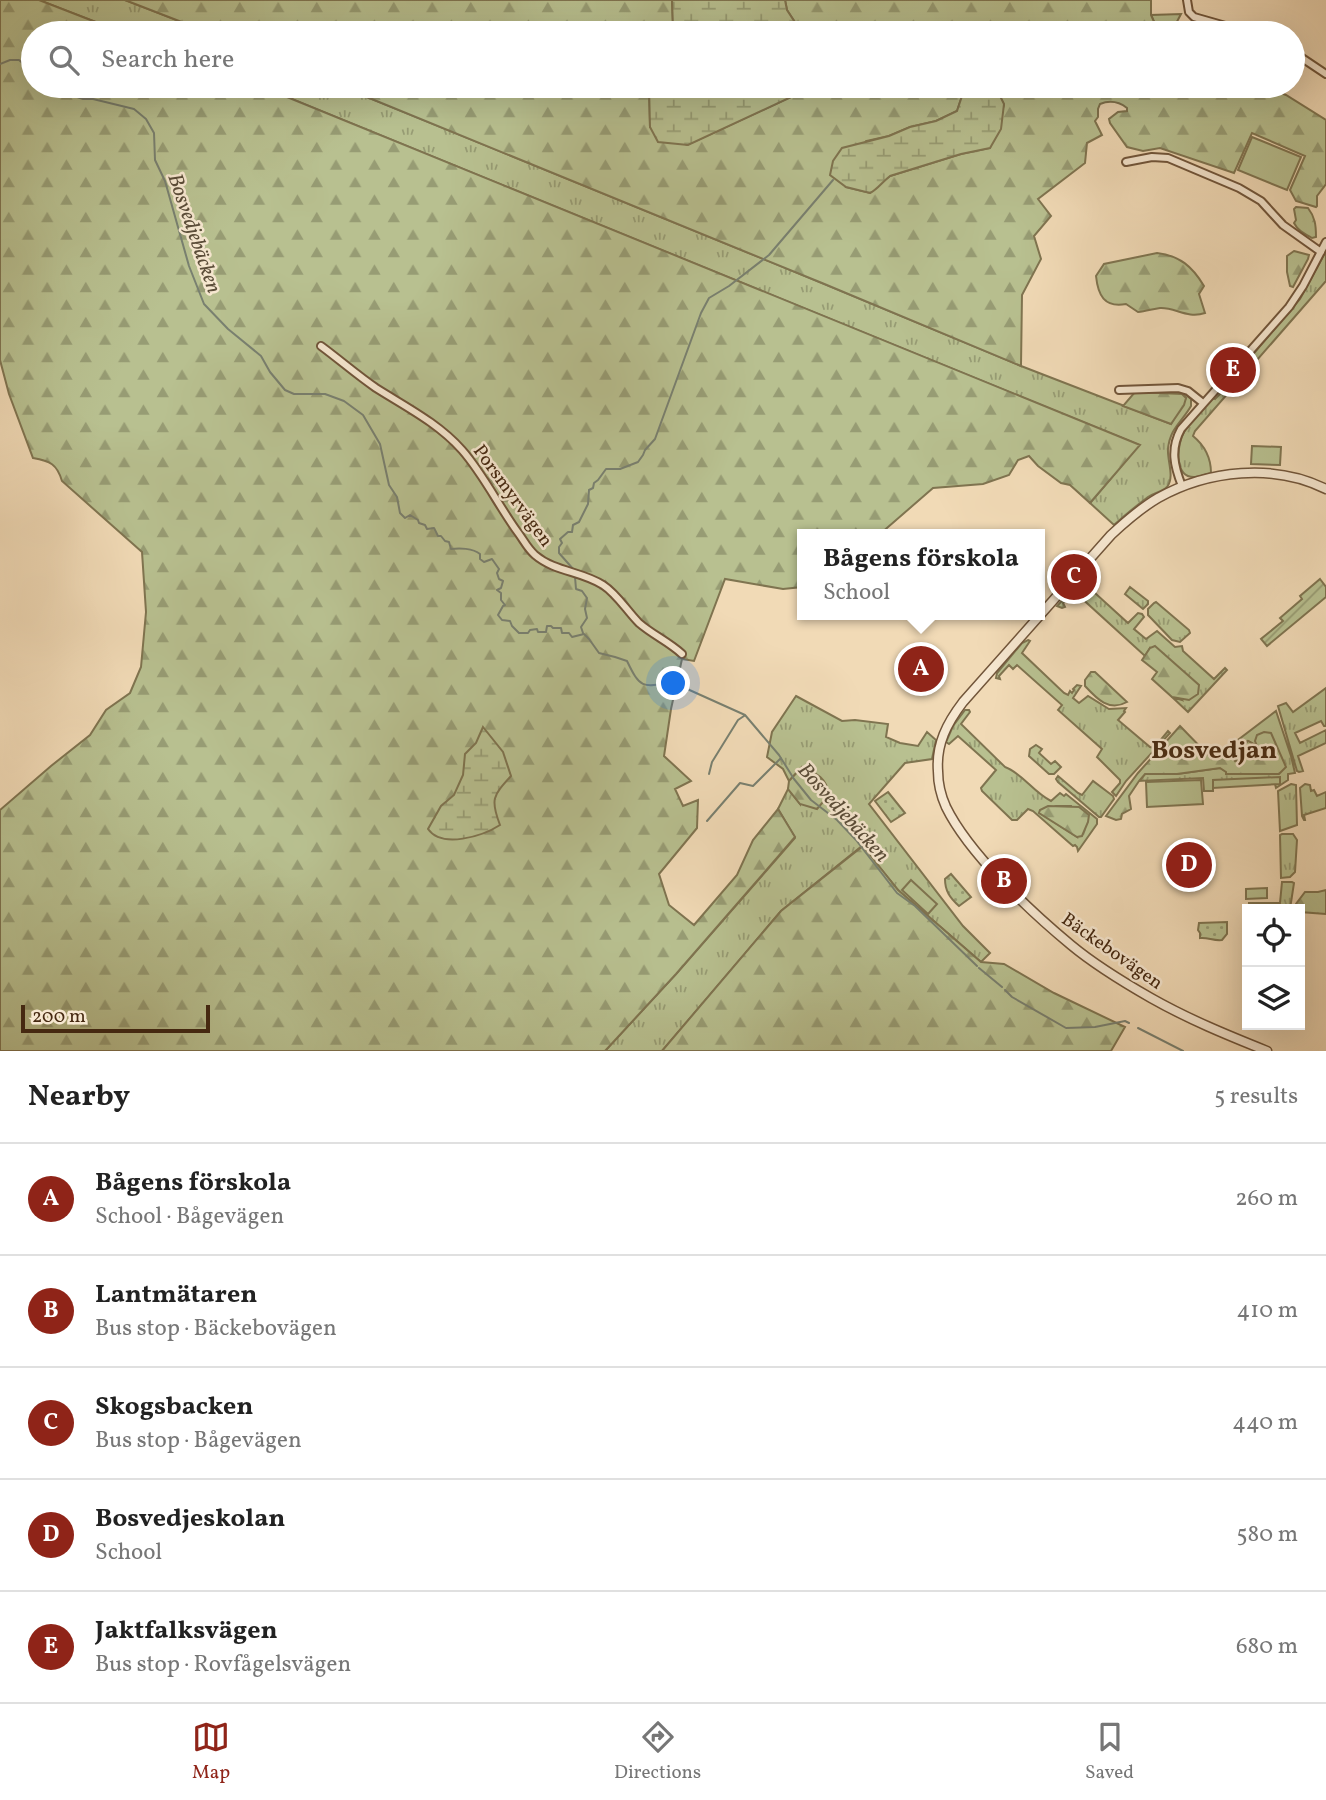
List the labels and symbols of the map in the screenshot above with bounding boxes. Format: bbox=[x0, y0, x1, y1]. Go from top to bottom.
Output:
water label: Bosvedjebäcken bbox=[160, 170, 228, 297]
pin: E bbox=[1210, 344, 1256, 396]
street label: Porsmyrvägen bbox=[466, 440, 558, 553]
pin: C bbox=[1051, 551, 1097, 603]
pin: A bbox=[898, 643, 944, 695]
your location bbox=[656, 666, 690, 700]
district label: Bosvedjan bbox=[1151, 733, 1277, 769]
water label: Bosvedjebäcken bbox=[790, 757, 895, 869]
pin: D bbox=[1166, 839, 1212, 891]
pin: B bbox=[981, 855, 1027, 907]
street label: Bäckebovägen bbox=[1056, 907, 1168, 996]
scale bar bbox=[21, 1002, 210, 1034]

